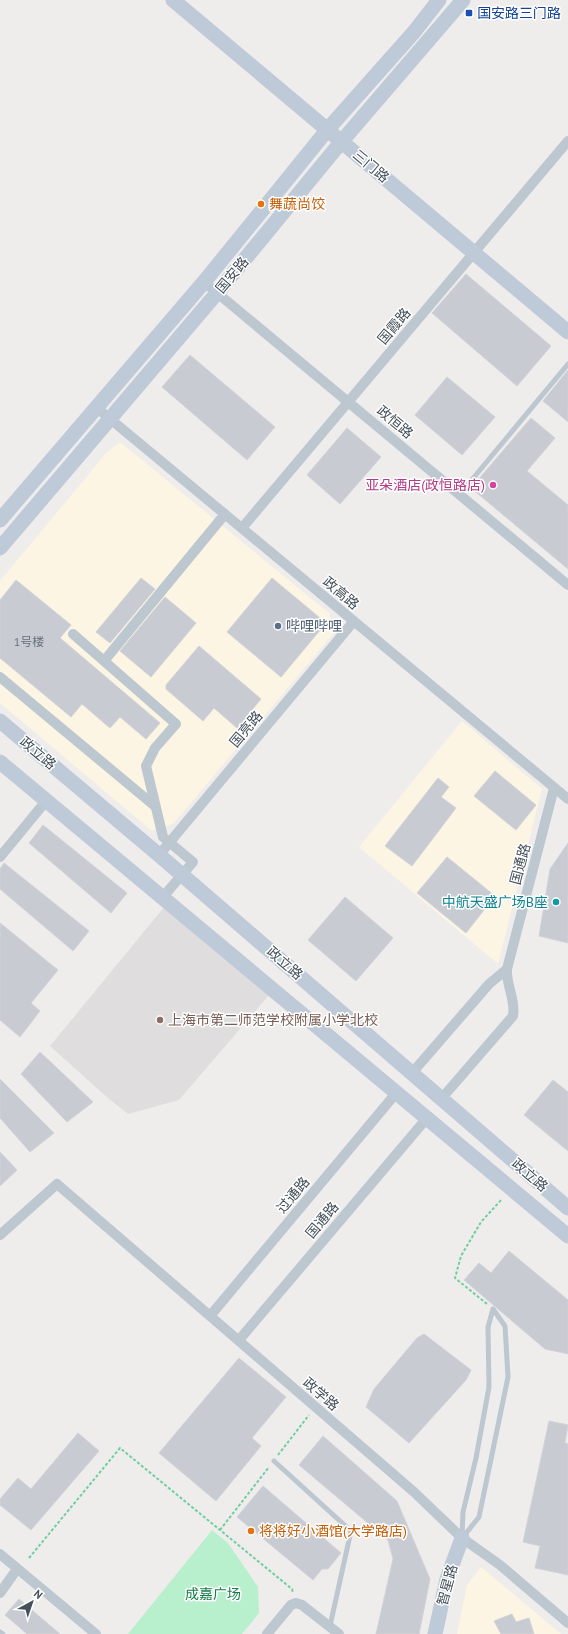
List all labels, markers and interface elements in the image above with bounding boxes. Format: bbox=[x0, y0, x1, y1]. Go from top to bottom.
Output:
place label: 国安路三门路 bbox=[477, 4, 561, 22]
marker: 国安路三门路 bbox=[464, 8, 474, 18]
street label: 三门路 bbox=[349, 146, 393, 186]
place label: 舞蔬尚饺 bbox=[269, 195, 325, 213]
marker: 舞蔬尚饺 bbox=[256, 199, 266, 209]
street label: 国安路 bbox=[212, 253, 252, 297]
street label: 国霞路 bbox=[374, 304, 414, 348]
street label: 政恒路 bbox=[373, 402, 417, 442]
place label: 亚朵酒店(政恒路店) bbox=[365, 476, 485, 494]
marker: 亚朵酒店(政恒路店) bbox=[488, 480, 498, 490]
street label: 政高路 bbox=[319, 573, 363, 613]
place label: 哔哩哔哩 bbox=[286, 617, 342, 635]
marker: 哔哩哔哩 bbox=[273, 621, 283, 631]
house number: 1号楼 bbox=[14, 634, 44, 649]
street label: 国亮路 bbox=[226, 707, 266, 751]
street label: 政立路 bbox=[16, 733, 60, 773]
street label: 国通路 bbox=[506, 841, 534, 887]
place label: 中航天盛广场B座 bbox=[442, 893, 548, 911]
marker: 中航天盛广场B座 bbox=[551, 897, 561, 907]
street label: 政立路 bbox=[263, 942, 307, 984]
place label: 上海市第二师范学校附属小学北校 bbox=[168, 1011, 378, 1029]
marker: 上海市第二师范学校附属小学北校 bbox=[155, 1015, 165, 1025]
street label: 政立路 bbox=[508, 1154, 552, 1196]
street label: 过通路 bbox=[273, 1173, 313, 1217]
street label: 国通路 bbox=[302, 1198, 342, 1242]
street label: 政学路 bbox=[299, 1373, 343, 1415]
place label: 将将好小酒馆(大学路店) bbox=[259, 1522, 407, 1540]
marker: 将将好小酒馆(大学路店) bbox=[246, 1526, 256, 1536]
street label: 智星路 bbox=[433, 1562, 461, 1608]
north arrow bbox=[12, 1582, 52, 1622]
park label: 成嘉广场 bbox=[185, 1585, 241, 1603]
text: N bbox=[31, 1587, 46, 1602]

